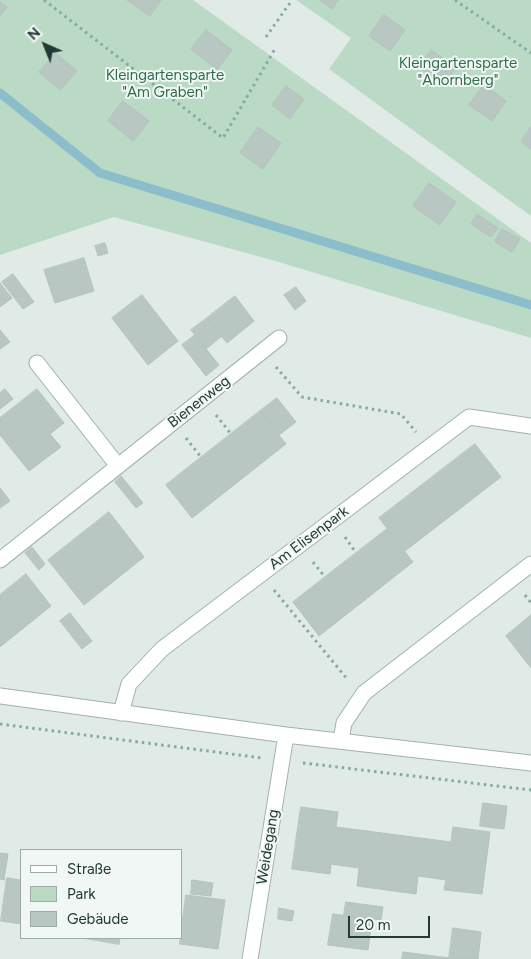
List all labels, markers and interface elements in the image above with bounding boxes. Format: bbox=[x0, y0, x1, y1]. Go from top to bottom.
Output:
north arrow bbox=[20, 20, 70, 70]
text: N bbox=[24, 24, 44, 44]
park label: Kleingartensparte "Ahornberg" bbox=[399, 55, 517, 90]
park label: Kleingartensparte "Am Graben" bbox=[106, 67, 224, 102]
street label: Bienenweg bbox=[164, 372, 234, 432]
street label: Am Elisenpark bbox=[266, 502, 352, 574]
street label: Weidegang bbox=[253, 808, 283, 886]
legend bbox=[20, 849, 182, 939]
text: Straße bbox=[67, 860, 111, 878]
text: Park bbox=[67, 885, 96, 903]
scale bar bbox=[351, 906, 434, 938]
text: Gebäude bbox=[67, 910, 128, 928]
text: 20 m bbox=[356, 916, 390, 934]

